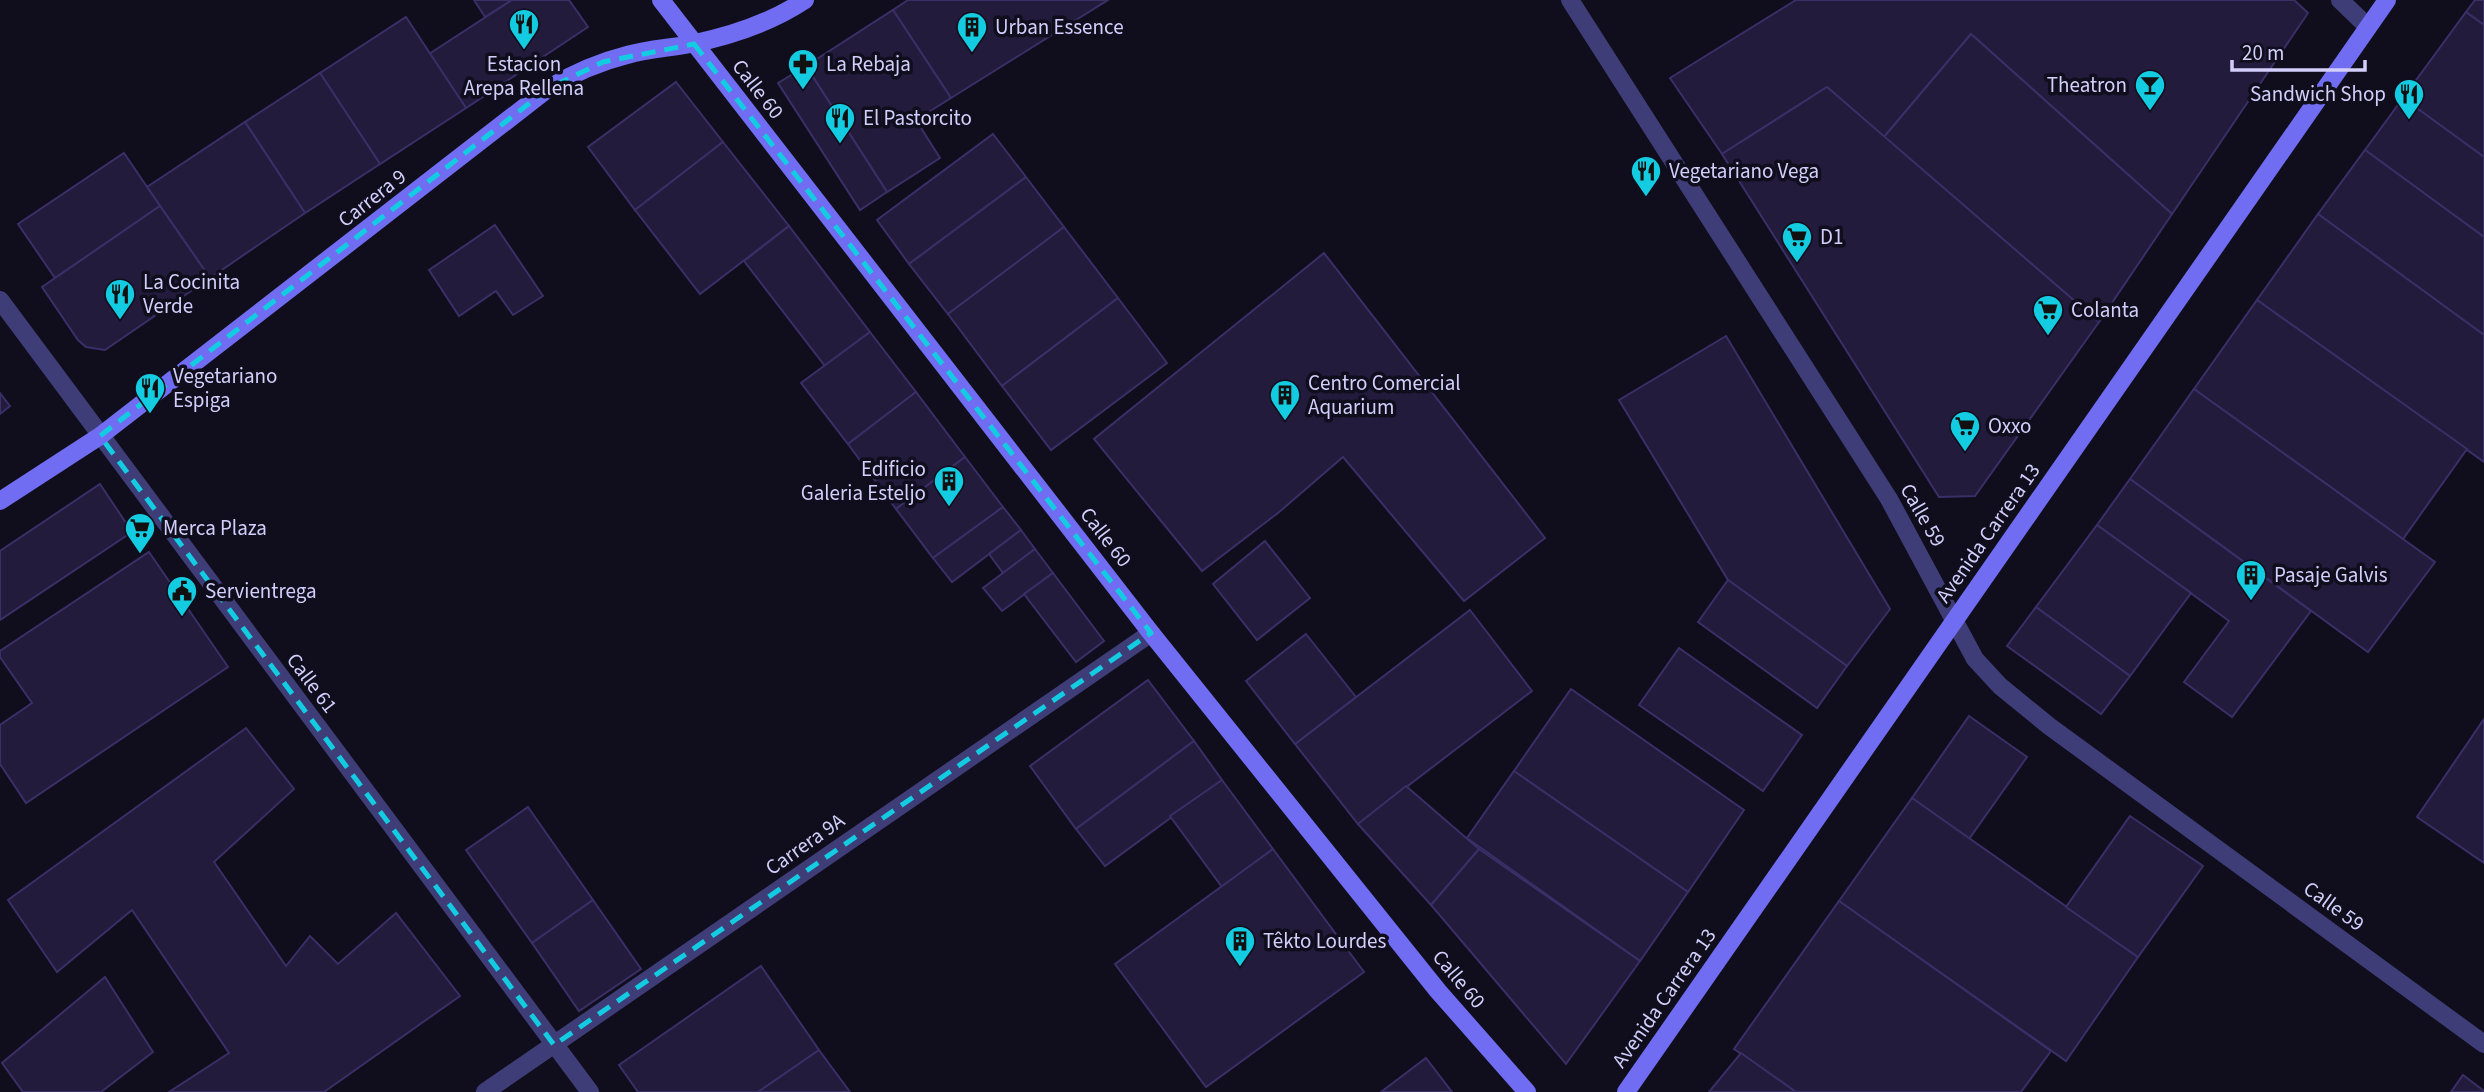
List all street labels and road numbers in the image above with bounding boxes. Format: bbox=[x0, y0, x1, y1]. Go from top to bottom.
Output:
street label: Calle 60 bbox=[725, 53, 791, 125]
street label: Carrera 9 bbox=[331, 162, 413, 234]
street label: Avenida Carrera 13 bbox=[1929, 457, 2047, 609]
street label: Calle 59 bbox=[1893, 478, 1953, 552]
street label: Calle 60 bbox=[1073, 501, 1139, 573]
street label: Calle 61 bbox=[279, 647, 345, 719]
street label: Carrera 9A bbox=[759, 805, 851, 882]
street label: Calle 59 bbox=[2297, 874, 2371, 938]
street label: Avenida Carrera 13 bbox=[1605, 922, 1723, 1074]
street label: Calle 60 bbox=[1425, 943, 1493, 1015]

